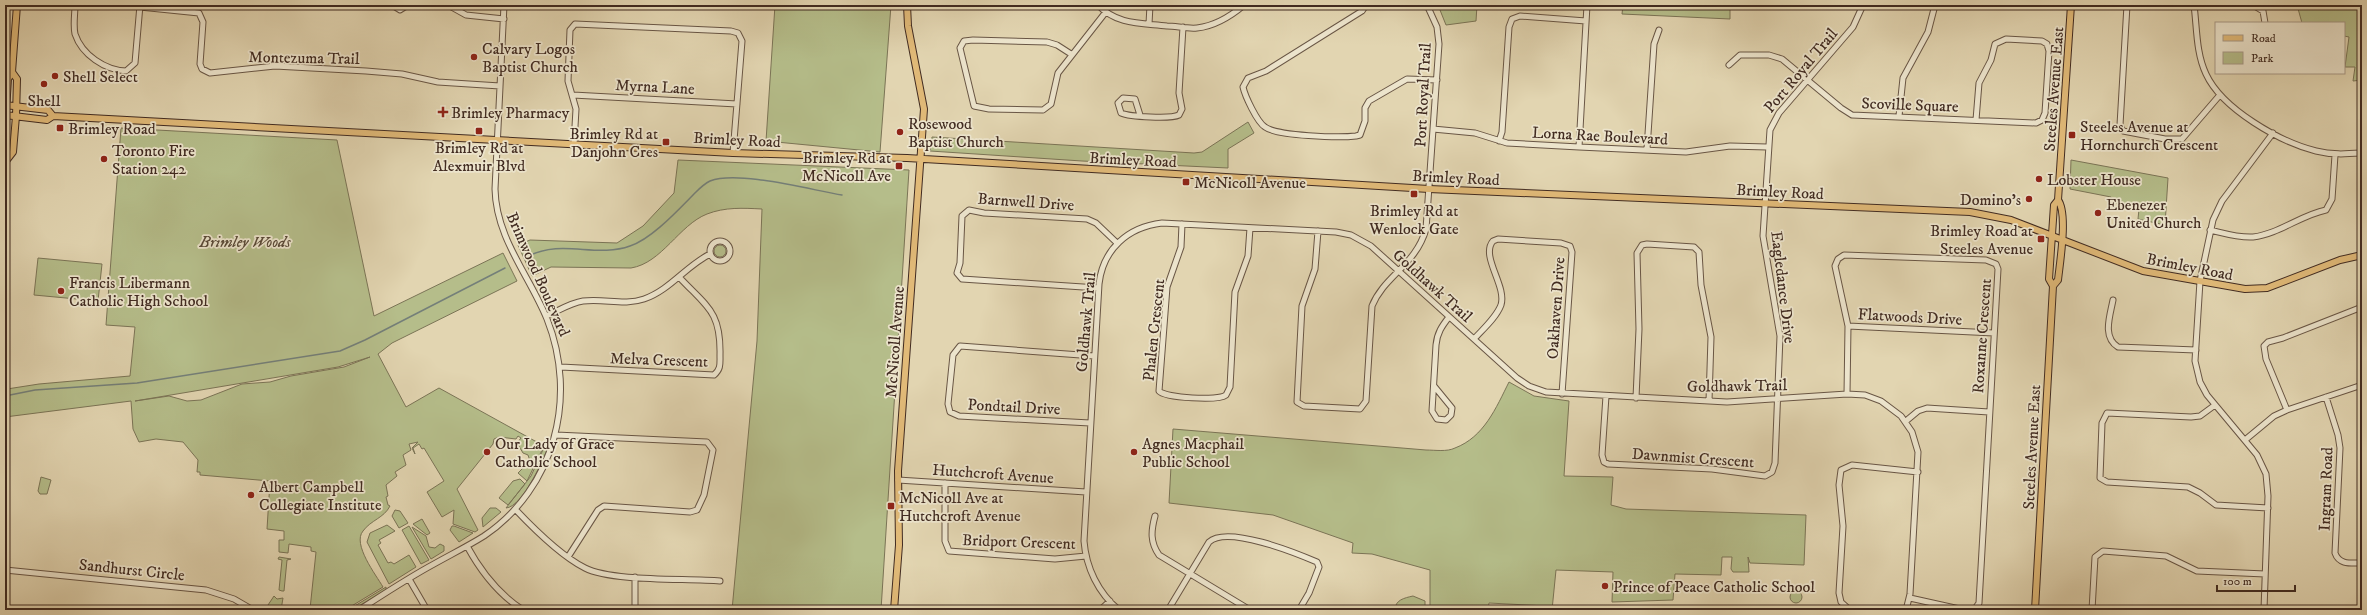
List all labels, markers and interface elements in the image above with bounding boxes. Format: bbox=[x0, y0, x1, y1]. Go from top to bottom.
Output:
legend bbox=[2215, 22, 2345, 74]
street label: Port Royal Trail bbox=[1760, 24, 1842, 117]
street label: Steeles Avenue East bbox=[2040, 26, 2068, 152]
text: Road bbox=[2251, 31, 2276, 46]
place label: Calvary Logos Baptist Church bbox=[482, 39, 579, 77]
street label: Port Royal Trail bbox=[1410, 42, 1436, 148]
street label: Montezuma Trail bbox=[248, 47, 360, 69]
text: Park bbox=[2251, 51, 2273, 66]
marker: Calvary Logos Baptist Church bbox=[469, 52, 479, 62]
place label: Shell Select bbox=[63, 67, 138, 87]
marker: Shell Select bbox=[50, 71, 60, 81]
street label: Myrna Lane bbox=[615, 75, 696, 99]
marker: Shell bbox=[39, 79, 49, 89]
place label: Shell bbox=[28, 91, 61, 111]
street label: Scoville Square bbox=[1861, 93, 1959, 117]
place label: Brimley Pharmacy bbox=[451, 103, 570, 123]
marker: Brimley Pharmacy bbox=[438, 107, 448, 117]
place label: Rosewood Baptist Church bbox=[908, 114, 1005, 152]
place label: Steeles Avenue at Hornchurch Crescent bbox=[2080, 117, 2218, 155]
place label: Brimley Road bbox=[68, 119, 156, 139]
street label: Lorna Rae Boulevard bbox=[1532, 122, 1668, 150]
marker: Brimley Road bbox=[55, 123, 65, 133]
place label: Brimley Rd at Danjohn Cres bbox=[569, 124, 658, 162]
marker: Brimley Rd at Alexmuir Blvd bbox=[474, 126, 484, 136]
marker: Rosewood Baptist Church bbox=[895, 127, 905, 137]
street label: Brimley Road bbox=[693, 128, 781, 152]
marker: Steeles Avenue at Hornchurch Crescent bbox=[2067, 130, 2077, 140]
marker: Brimley Rd at Danjohn Cres bbox=[661, 137, 671, 147]
place label: Brimley Rd at Alexmuir Blvd bbox=[433, 138, 525, 176]
place label: Toronto Fire Station 242 bbox=[112, 141, 195, 179]
place label: Brimley Rd at McNicoll Ave bbox=[802, 148, 891, 186]
street label: Brimley Road bbox=[1089, 148, 1177, 172]
marker: Toronto Fire Station 242 bbox=[99, 154, 109, 164]
marker: Brimley Rd at McNicoll Ave bbox=[894, 161, 904, 171]
street label: Brimley Road bbox=[1412, 166, 1500, 190]
place label: Lobster House bbox=[2047, 170, 2141, 190]
place label: McNicoll Avenue bbox=[1194, 173, 1306, 193]
marker: Lobster House bbox=[2034, 174, 2044, 184]
marker: McNicoll Avenue bbox=[1181, 177, 1191, 187]
street label: Brimley Road bbox=[1736, 180, 1824, 204]
street label: Barnwell Drive bbox=[977, 189, 1075, 215]
marker: Brimley Rd at Wenlock Gate bbox=[1409, 189, 1419, 199]
place label: Domino's bbox=[1960, 190, 2021, 210]
marker: Domino's bbox=[2024, 194, 2034, 204]
place label: Ebenezer United Church bbox=[2106, 195, 2202, 233]
place label: Brimley Rd at Wenlock Gate bbox=[1368, 201, 1459, 239]
marker: Ebenezer United Church bbox=[2093, 208, 2103, 218]
street label: Brimwood Boulevard bbox=[502, 209, 574, 340]
place label: Brimley Road at Steeles Avenue bbox=[1930, 221, 2033, 259]
street label: Eagledance Drive bbox=[1766, 230, 1800, 345]
park label: Brimley Woods bbox=[198, 232, 292, 252]
marker: Brimley Road at Steeles Avenue bbox=[2036, 234, 2046, 244]
street label: Goldhawk Trail bbox=[1388, 245, 1476, 327]
street label: Brimley Road bbox=[2145, 249, 2235, 285]
street label: Oakhaven Drive bbox=[1542, 256, 1570, 360]
street label: Goldhawk Trail bbox=[1072, 271, 1100, 373]
place label: Francis Libermann Catholic High School bbox=[69, 273, 208, 311]
street label: Phalen Crescent bbox=[1139, 278, 1169, 382]
street label: Roxanne Crescent bbox=[1968, 278, 1996, 394]
street label: McNicoll Avenue bbox=[881, 285, 909, 399]
marker: Francis Libermann Catholic High School bbox=[56, 286, 66, 296]
street label: Flatwoods Drive bbox=[1857, 304, 1963, 330]
street label: Melva Crescent bbox=[609, 348, 708, 372]
street label: Goldhawk Trail bbox=[1687, 375, 1788, 397]
street label: Steeles Avenue East bbox=[2019, 384, 2045, 510]
street label: Pondtail Drive bbox=[967, 395, 1061, 419]
place label: Our Lady of Grace Catholic School bbox=[495, 434, 615, 472]
place label: Agnes Macphail Public School bbox=[1142, 434, 1244, 472]
street label: Dawnmist Crescent bbox=[1631, 444, 1755, 472]
marker: Our Lady of Grace Catholic School bbox=[482, 447, 492, 457]
marker: Agnes Macphail Public School bbox=[1129, 447, 1139, 457]
street label: Ingram Road bbox=[2315, 447, 2337, 531]
street label: Hutchcroft Avenue bbox=[932, 460, 1055, 488]
place label: Albert Campbell Collegiate Institute bbox=[259, 477, 382, 515]
place label: McNicoll Ave at Hutchcroft Avenue bbox=[899, 488, 1021, 526]
marker: Albert Campbell Collegiate Institute bbox=[246, 490, 256, 500]
marker: McNicoll Ave at Hutchcroft Avenue bbox=[886, 501, 896, 511]
street label: Bridport Crescent bbox=[962, 530, 1076, 554]
street label: Sandhurst Circle bbox=[78, 554, 186, 586]
scale bar bbox=[2217, 567, 2295, 593]
text: 100 m bbox=[2223, 574, 2252, 589]
place label: Prince of Peace Catholic School bbox=[1613, 577, 1815, 597]
marker: Prince of Peace Catholic School bbox=[1600, 581, 1610, 591]

